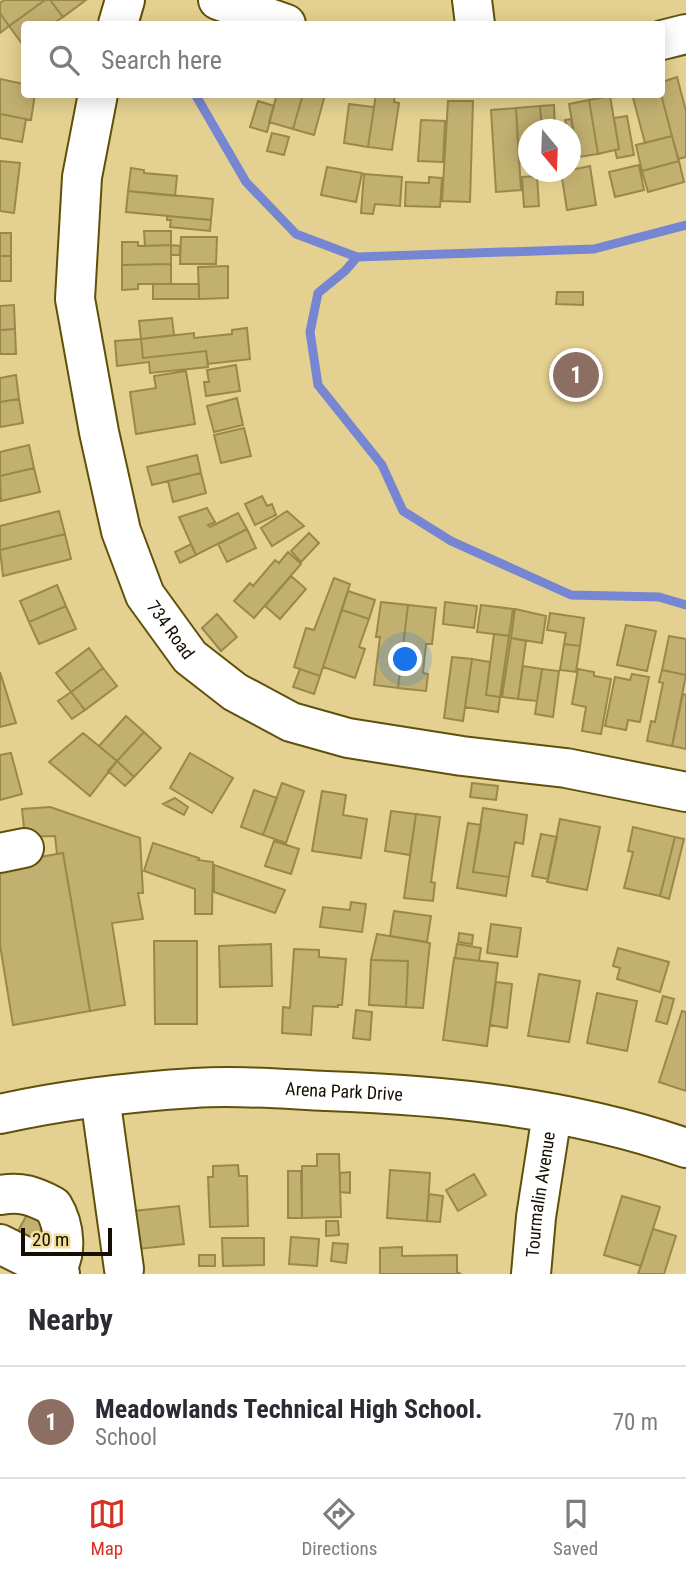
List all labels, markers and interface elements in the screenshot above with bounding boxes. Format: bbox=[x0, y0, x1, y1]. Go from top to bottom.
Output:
search box bbox=[21, 21, 665, 98]
icon: search bbox=[45, 41, 83, 79]
text: Search here bbox=[101, 45, 222, 75]
north arrow bbox=[518, 119, 581, 182]
pin: 1 bbox=[553, 349, 599, 401]
street label: 734 Road bbox=[143, 597, 199, 663]
your location bbox=[388, 642, 422, 676]
street label: Arena Park Drive bbox=[285, 1078, 404, 1105]
street label: Tourmalin Avenue bbox=[521, 1130, 559, 1258]
scale bar bbox=[21, 1225, 112, 1257]
text: 20 m bbox=[32, 1228, 69, 1251]
text: Nearby bbox=[28, 1302, 113, 1337]
text: Meadowlands Technical High School. bbox=[95, 1394, 483, 1424]
text: 1 bbox=[45, 1409, 57, 1436]
text: 70 m bbox=[613, 1409, 658, 1436]
text: School bbox=[95, 1424, 157, 1451]
tab: Map bbox=[88, 1495, 126, 1560]
tab: Directions bbox=[301, 1495, 377, 1560]
tab: Saved bbox=[553, 1495, 598, 1560]

